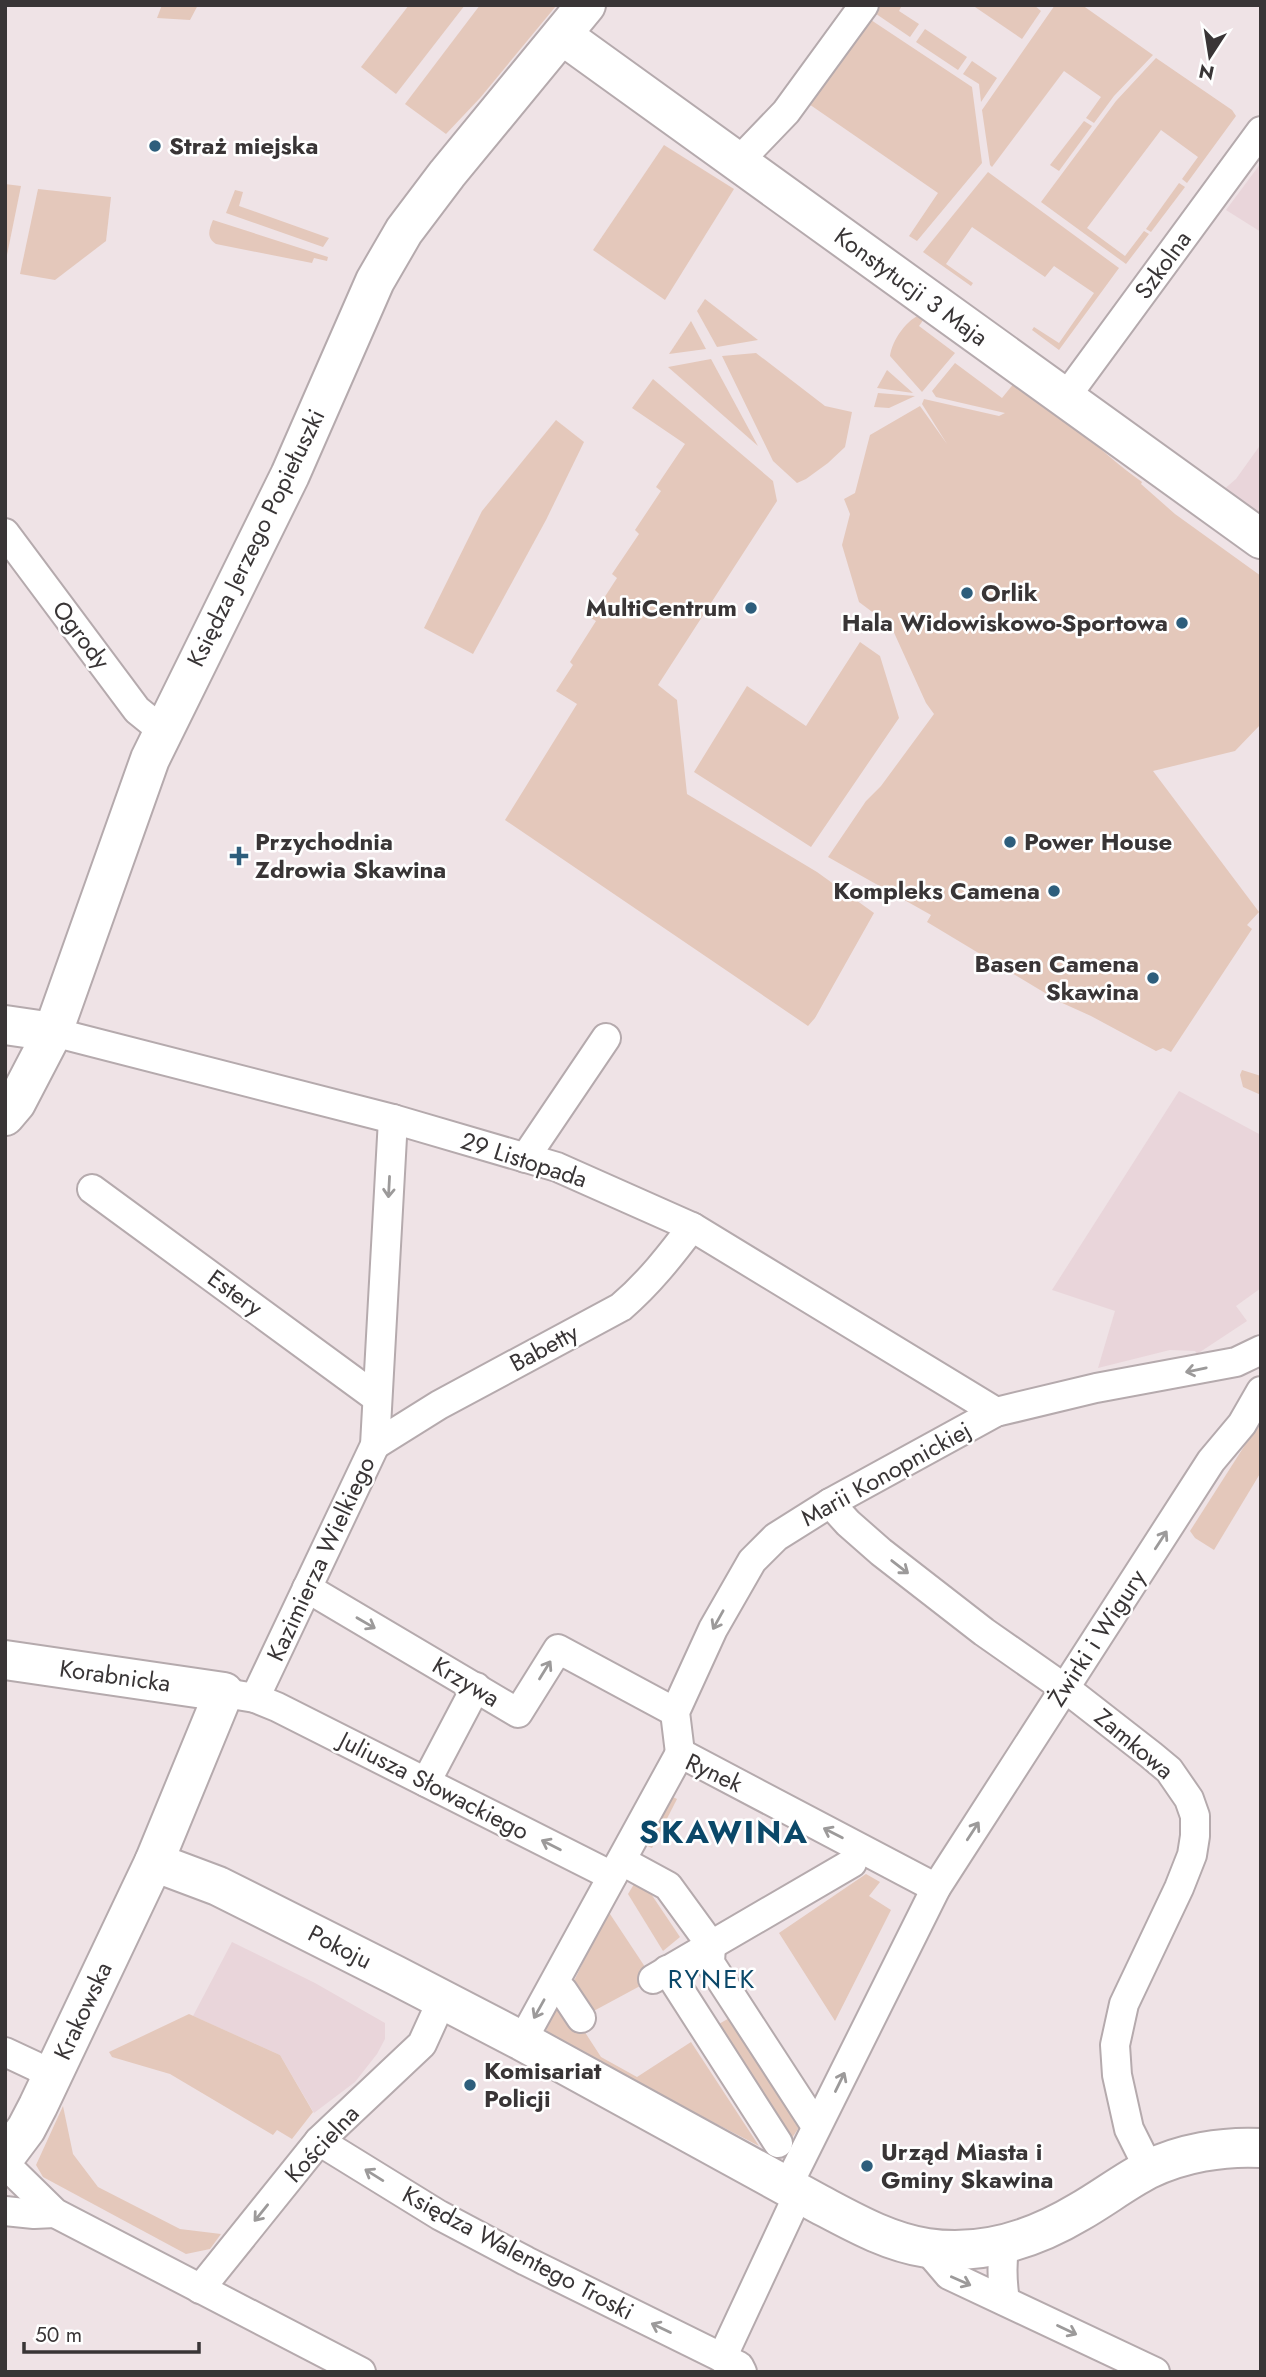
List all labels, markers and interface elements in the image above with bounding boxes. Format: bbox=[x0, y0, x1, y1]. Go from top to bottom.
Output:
north arrow bbox=[1175, 21, 1245, 91]
text: N bbox=[1196, 57, 1217, 87]
place label: Straż miejska bbox=[169, 128, 318, 163]
marker: Straż miejska bbox=[147, 138, 163, 154]
street label: Konstytucji 3 Maja bbox=[827, 219, 995, 354]
street label: Szkolna bbox=[1126, 223, 1199, 306]
street label: Księdza Jerzego Popiełuszki bbox=[178, 403, 333, 673]
place label: Orlik bbox=[981, 575, 1038, 610]
marker: Orlik bbox=[959, 585, 975, 601]
place label: MultiCentrum bbox=[586, 590, 737, 625]
street label: Ogrody bbox=[44, 593, 119, 677]
marker: MultiCentrum bbox=[743, 600, 759, 616]
place label: Hala Widowiskowo-Sportowa bbox=[842, 605, 1168, 640]
marker: Hala Widowiskowo-Sportowa bbox=[1174, 615, 1190, 631]
place label: Przychodnia Zdrowia Skawina bbox=[255, 824, 446, 887]
place label: Power House bbox=[1024, 824, 1172, 859]
marker: Power House bbox=[1002, 834, 1018, 850]
marker: Przychodnia Zdrowia Skawina bbox=[229, 846, 249, 866]
place label: Kompleks Camena bbox=[833, 873, 1040, 908]
marker: Kompleks Camena bbox=[1046, 883, 1062, 899]
place label: Basen Camena Skawina bbox=[975, 946, 1139, 1009]
marker: Basen Camena Skawina bbox=[1145, 970, 1161, 986]
street label: 29 Listopada bbox=[457, 1123, 592, 1196]
one-way arrow bbox=[382, 1175, 395, 1198]
street label: Estery bbox=[201, 1261, 270, 1325]
street label: Babetty bbox=[503, 1315, 585, 1380]
one-way arrow bbox=[1185, 1364, 1208, 1377]
street label: Marii Konopnickiej bbox=[794, 1412, 977, 1535]
street label: Kazimierza Wielkiego bbox=[258, 1451, 383, 1667]
one-way arrow bbox=[1154, 1530, 1168, 1550]
one-way arrow bbox=[890, 1559, 908, 1574]
street label: Żwirki i Wigury bbox=[1039, 1562, 1154, 1713]
one-way arrow bbox=[711, 1610, 725, 1630]
one-way arrow bbox=[355, 1616, 375, 1630]
street label: Krzywa bbox=[426, 1648, 507, 1715]
street label: Korabnicka bbox=[57, 1650, 173, 1701]
one-way arrow bbox=[538, 1660, 552, 1680]
street label: Zamkowa bbox=[1087, 1700, 1182, 1787]
street label: Juliusza Słowackiego bbox=[331, 1721, 535, 1849]
street label: Rynek bbox=[680, 1744, 749, 1801]
district label: SKAWINA bbox=[639, 1809, 809, 1855]
one-way arrow bbox=[966, 1821, 980, 1841]
one-way arrow bbox=[823, 1825, 844, 1839]
one-way arrow bbox=[541, 1838, 562, 1852]
street label: Pokoju bbox=[302, 1916, 378, 1977]
street label: Krakowska bbox=[45, 1956, 120, 2065]
district label: RYNEK bbox=[668, 1960, 756, 1998]
one-way arrow bbox=[532, 1998, 545, 2019]
place label: Komisariat Policji bbox=[484, 2053, 602, 2116]
one-way arrow bbox=[833, 2072, 847, 2093]
marker: Komisariat Policji bbox=[462, 2077, 478, 2093]
street label: Kościelna bbox=[276, 2097, 367, 2190]
place label: Urząd Miasta i Gminy Skawina bbox=[881, 2134, 1054, 2197]
marker: Urząd Miasta i Gminy Skawina bbox=[859, 2158, 875, 2174]
one-way arrow bbox=[364, 2168, 384, 2182]
street label: Księdza Walentego Troski bbox=[396, 2177, 640, 2328]
one-way arrow bbox=[253, 2203, 268, 2222]
one-way arrow bbox=[949, 2275, 971, 2288]
scale bar bbox=[24, 2310, 200, 2354]
text: 50 m bbox=[35, 2320, 82, 2350]
one-way arrow bbox=[651, 2321, 672, 2334]
one-way arrow bbox=[1056, 2323, 1077, 2337]

